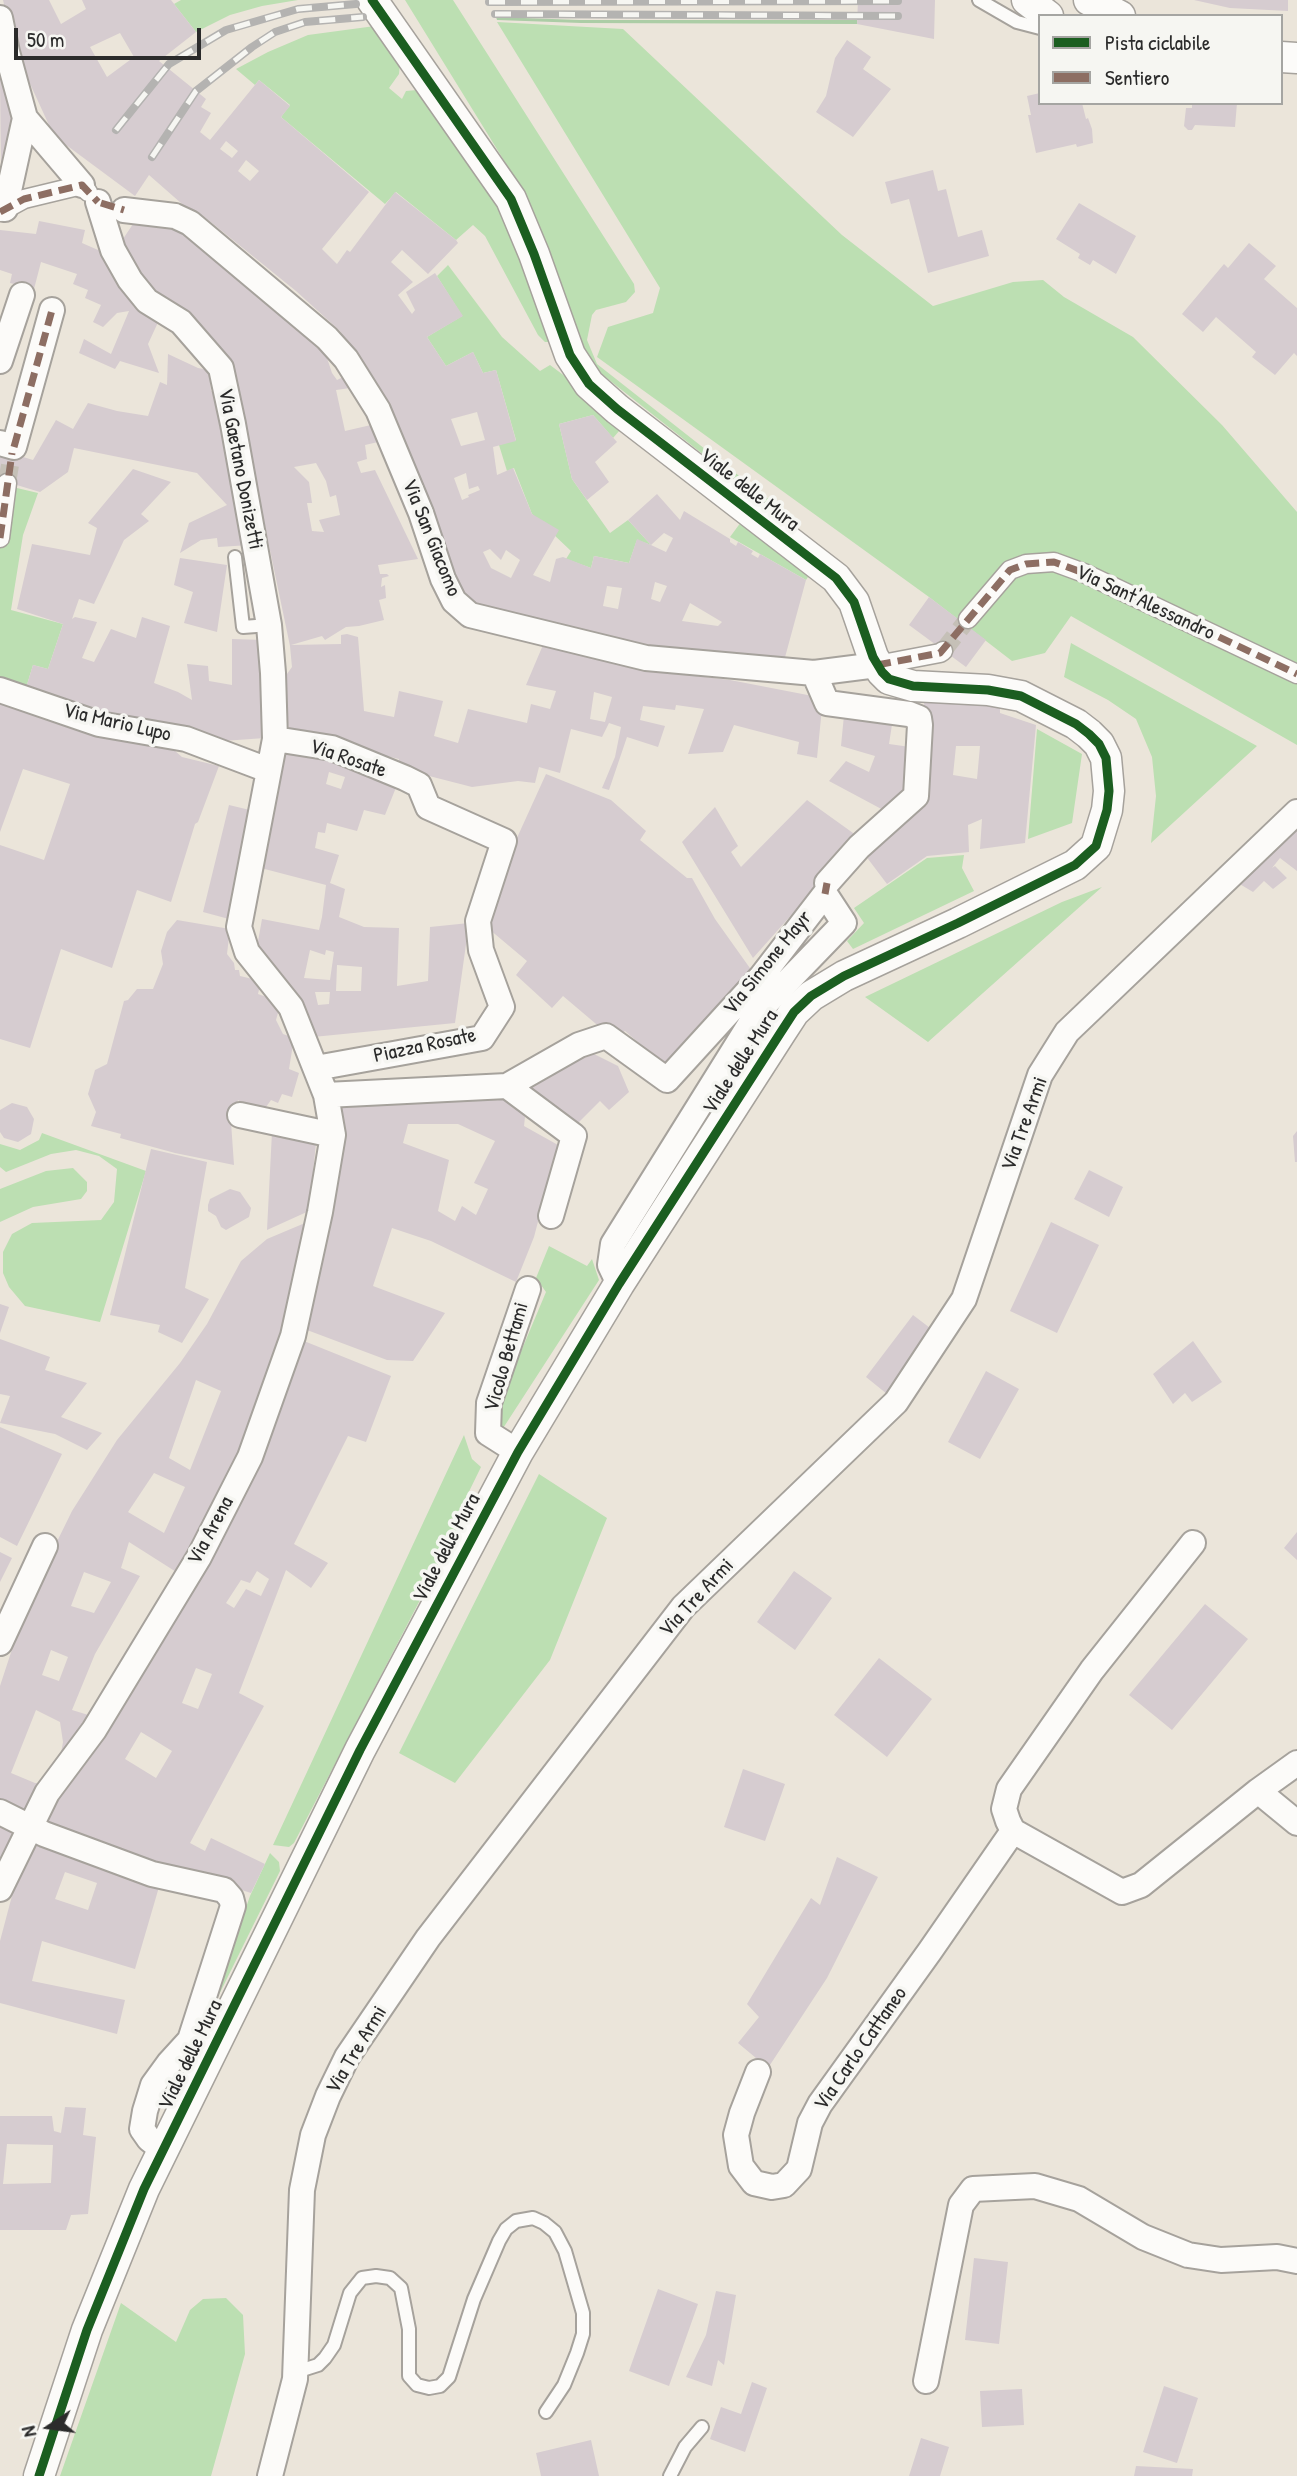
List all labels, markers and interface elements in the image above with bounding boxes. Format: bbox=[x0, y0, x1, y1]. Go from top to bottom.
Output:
scale bar bbox=[18, 14, 205, 58]
legend bbox=[1038, 14, 1283, 105]
text: 50 m bbox=[27, 25, 64, 54]
text: Pista ciclabile bbox=[1105, 28, 1210, 57]
text: Sentiero bbox=[1105, 63, 1169, 92]
street label: Via Gaetano Donizetti bbox=[212, 386, 268, 552]
street label: Viale delle Mura bbox=[694, 443, 804, 537]
street label: Via San Giacomo bbox=[396, 476, 466, 600]
street label: Via Sant'Alessandro bbox=[1072, 560, 1218, 646]
street label: Via Mario Lupo bbox=[61, 698, 173, 748]
street label: Via Rosate bbox=[306, 734, 390, 784]
street label: Via Simone Mayr bbox=[718, 906, 818, 1020]
street label: Viale delle Mura bbox=[698, 1005, 784, 1119]
street label: Piazza Rosate bbox=[372, 1023, 478, 1069]
street label: Via Tre Armi bbox=[996, 1074, 1054, 1174]
street label: Vicolo Bettami bbox=[479, 1299, 535, 1415]
street label: Viale delle Mura bbox=[408, 1489, 486, 1607]
street label: Via Arena bbox=[183, 1492, 239, 1570]
street label: Via Tre Armi bbox=[654, 1554, 740, 1642]
street label: Via Carlo Cattaneo bbox=[809, 1982, 913, 2116]
street label: Viale delle Mura bbox=[153, 1996, 229, 2114]
street label: Via Tre Armi bbox=[321, 2002, 393, 2098]
north arrow bbox=[14, 2392, 84, 2462]
text: N bbox=[15, 2424, 42, 2440]

